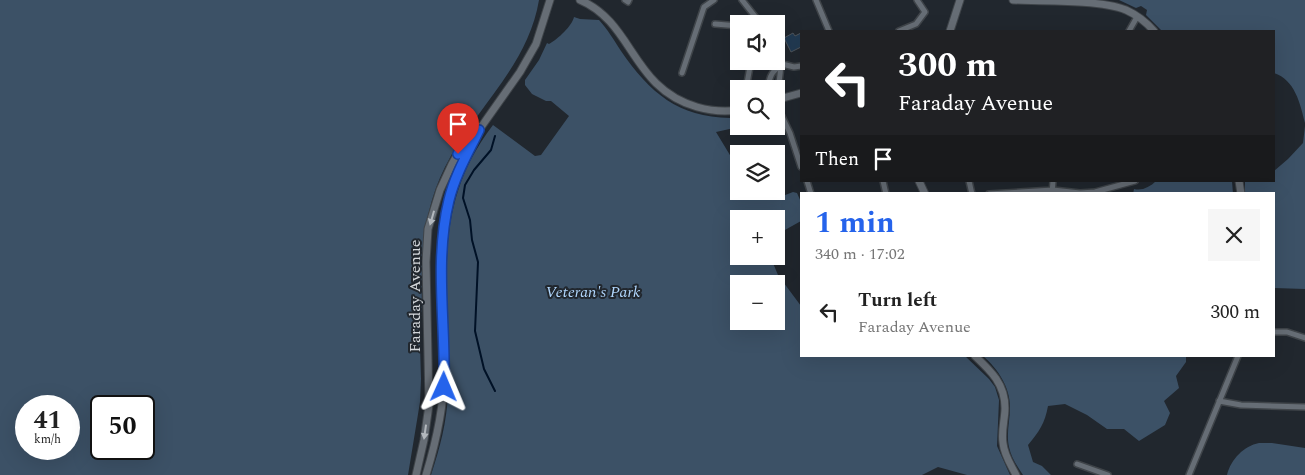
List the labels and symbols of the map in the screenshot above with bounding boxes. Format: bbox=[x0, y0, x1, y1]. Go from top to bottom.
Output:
pin bbox=[437, 103, 479, 154]
one-way arrow bbox=[427, 210, 435, 225]
street label: Faraday Avenue bbox=[403, 240, 427, 352]
park label: Veteran's Park bbox=[546, 280, 641, 304]
position arrow bbox=[417, 360, 469, 412]
speed limit sign: 50 bbox=[90, 395, 155, 460]
one-way arrow bbox=[420, 424, 428, 440]

